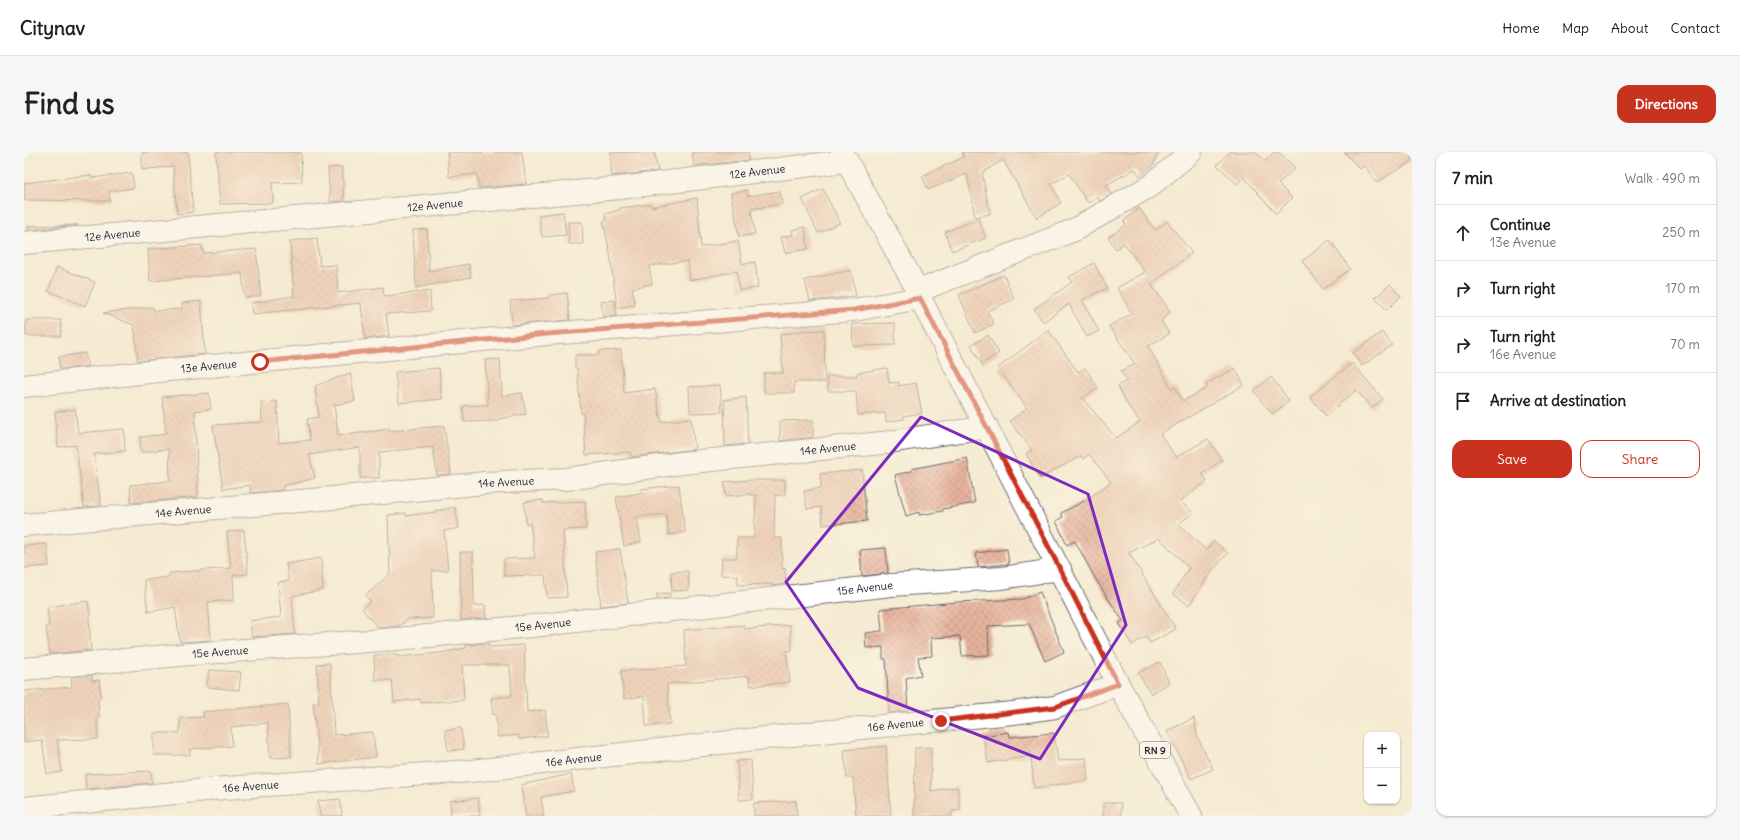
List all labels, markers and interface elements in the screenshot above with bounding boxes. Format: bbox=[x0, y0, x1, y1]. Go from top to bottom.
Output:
text: Citynav bbox=[20, 16, 85, 40]
text: Home bbox=[1502, 19, 1540, 37]
text: Map bbox=[1562, 19, 1589, 37]
text: About bbox=[1611, 19, 1649, 37]
text: Contact bbox=[1671, 19, 1720, 37]
button: Directions bbox=[1617, 85, 1716, 123]
text: Find us bbox=[24, 86, 115, 122]
street label: 12e Avenue bbox=[729, 161, 786, 182]
text: 7 min bbox=[1452, 167, 1493, 189]
text: Walk · 490 m bbox=[1625, 170, 1700, 187]
street label: 12e Avenue bbox=[407, 195, 464, 215]
text: Continue bbox=[1490, 215, 1551, 234]
icon: ahead bbox=[1452, 222, 1474, 244]
text: 250 m bbox=[1662, 224, 1700, 241]
street label: 12e Avenue bbox=[84, 225, 141, 244]
text: 13e Avenue bbox=[1490, 234, 1556, 251]
icon: right bbox=[1452, 278, 1474, 300]
text: Turn right bbox=[1490, 279, 1555, 298]
text: 170 m bbox=[1665, 280, 1700, 297]
text: Turn right bbox=[1490, 327, 1555, 346]
icon: right bbox=[1452, 334, 1474, 356]
text: 70 m bbox=[1671, 336, 1700, 353]
text: 16e Avenue bbox=[1490, 346, 1556, 363]
route start bbox=[251, 353, 269, 371]
street label: 13e Avenue bbox=[180, 357, 238, 376]
icon: arrive bbox=[1452, 390, 1474, 412]
text: Arrive at destination bbox=[1490, 391, 1626, 410]
street label: 14e Avenue bbox=[799, 439, 857, 458]
button: Save bbox=[1452, 440, 1572, 478]
button: Share bbox=[1580, 440, 1700, 478]
street label: 14e Avenue bbox=[477, 474, 535, 491]
street label: 14e Avenue bbox=[155, 502, 212, 521]
street label: 15e Avenue bbox=[836, 578, 894, 598]
street label: 15e Avenue bbox=[514, 615, 572, 635]
street label: 15e Avenue bbox=[192, 643, 249, 661]
route end bbox=[932, 712, 950, 730]
street label: 16e Avenue bbox=[867, 715, 925, 734]
map controls bbox=[1364, 732, 1400, 804]
button: + bbox=[1364, 732, 1400, 768]
road number: RN 9 bbox=[1140, 742, 1170, 758]
street label: 16e Avenue bbox=[545, 749, 603, 770]
button: − bbox=[1364, 768, 1400, 804]
street label: 16e Avenue bbox=[222, 777, 280, 795]

